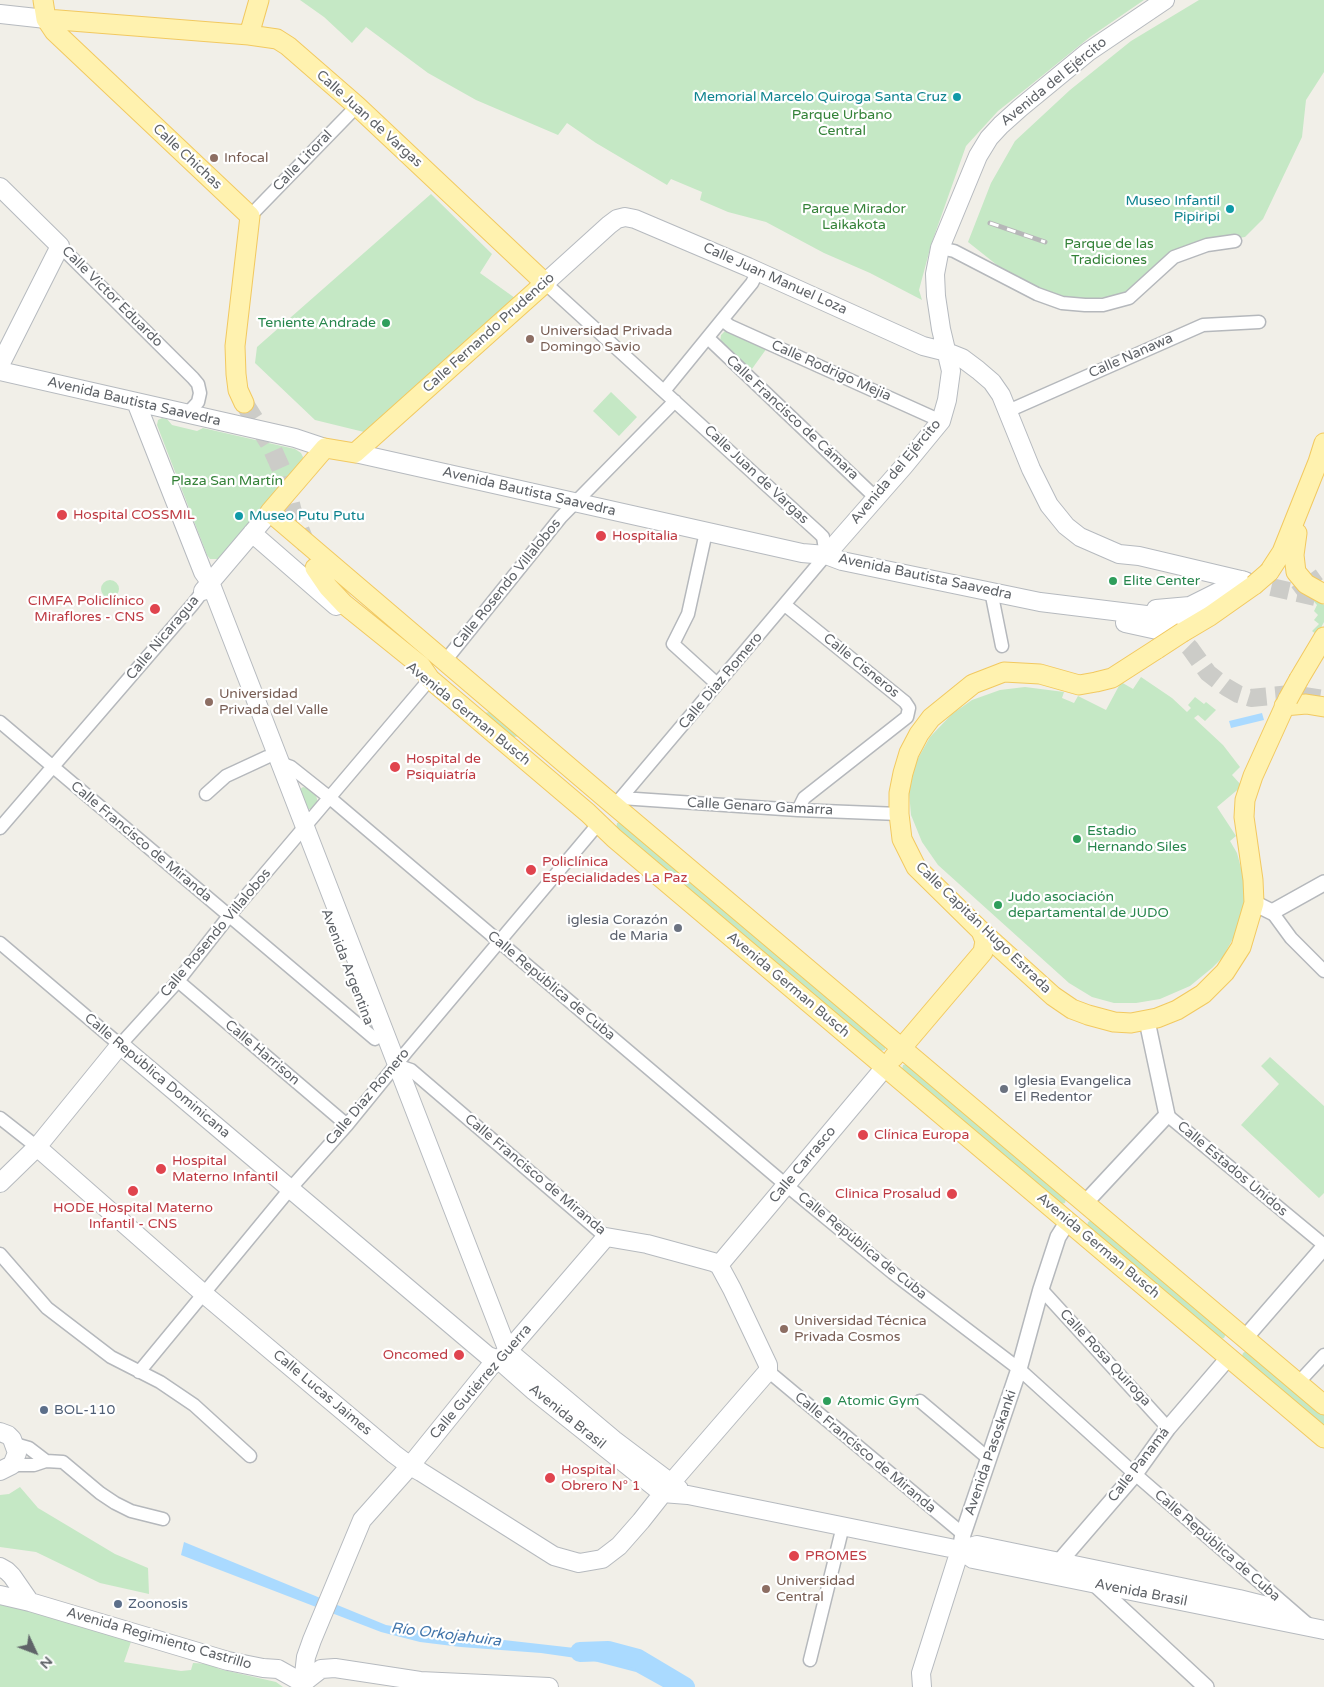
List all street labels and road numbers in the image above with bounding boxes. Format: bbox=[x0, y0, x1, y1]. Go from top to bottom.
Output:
street label: Avenida del Ejército bbox=[998, 34, 1110, 130]
street label: Calle Juan de Vargas bbox=[312, 67, 426, 171]
street label: Calle Chichas bbox=[149, 121, 225, 193]
street label: Calle Litoral bbox=[270, 127, 336, 195]
street label: Calle Juan Manuel Loza bbox=[700, 240, 850, 318]
street label: Calle Victor Eduardo bbox=[58, 243, 166, 351]
street label: Calle Fernando Prudencio bbox=[420, 269, 558, 397]
street label: Calle Nanawa bbox=[1086, 330, 1176, 382]
street label: Calle Rodrigo Mejia bbox=[768, 337, 894, 405]
street label: Calle Francisco de Cámara bbox=[722, 352, 862, 484]
street label: Avenida Bautista Saavedra bbox=[46, 374, 222, 430]
street label: Avenida del Ejército bbox=[847, 416, 945, 528]
street label: Calle Juan de Vargas bbox=[700, 422, 812, 528]
street label: Avenida Bautista Saavedra bbox=[441, 464, 617, 520]
street label: Calle Rosendo Villalobos bbox=[449, 515, 565, 653]
street label: Avenida Bautista Saavedra bbox=[836, 550, 1014, 604]
street label: Calle Nicaragua bbox=[123, 593, 203, 683]
street label: Calle Diaz Romero bbox=[676, 629, 766, 733]
street label: Calle Cisneros bbox=[820, 630, 902, 702]
street label: Avenida German Busch bbox=[402, 659, 534, 769]
street label: Calle Francisco de Miranda bbox=[67, 778, 215, 906]
street label: Calle Genaro Gamarra bbox=[687, 795, 833, 819]
street label: Calle Capitán Hugo Estrada bbox=[912, 859, 1054, 997]
street label: Calle Rosendo Villalobos bbox=[157, 865, 275, 1001]
street label: Avenida Argentina bbox=[317, 906, 377, 1028]
street label: Calle República de Cuba bbox=[484, 928, 618, 1044]
street label: Avenida German Busch bbox=[723, 929, 853, 1041]
street label: Calle República Dominicana bbox=[81, 1010, 233, 1142]
street label: Calle Harrison bbox=[221, 1017, 303, 1089]
street label: Calle Diaz Romero bbox=[323, 1045, 413, 1149]
street label: Calle Francisco de Miranda bbox=[461, 1111, 609, 1239]
street label: Calle Estados Unidos bbox=[1173, 1118, 1291, 1220]
street label: Calle Carrasco bbox=[766, 1123, 840, 1207]
street label: Calle República de Cuba bbox=[794, 1189, 930, 1303]
street label: Avenida German Busch bbox=[1033, 1190, 1163, 1302]
street label: Calle Rosa Quiroga bbox=[1056, 1306, 1154, 1410]
street label: Calle Gutiérrez Guerra bbox=[427, 1321, 535, 1443]
street label: Calle Lucas Jaimes bbox=[269, 1347, 375, 1439]
street label: Avenida Brasil bbox=[525, 1381, 609, 1453]
street label: Avenida Pasoskanki bbox=[962, 1388, 1020, 1518]
street label: Calle Francisco de Miranda bbox=[791, 1389, 939, 1517]
street label: Calle Panamá bbox=[1105, 1424, 1173, 1506]
street label: Calle República de Cuba bbox=[1151, 1487, 1283, 1605]
street label: Avenida Brasil bbox=[1093, 1576, 1189, 1610]
street label: Avenida Regimiento Castrillo bbox=[65, 1605, 253, 1673]

